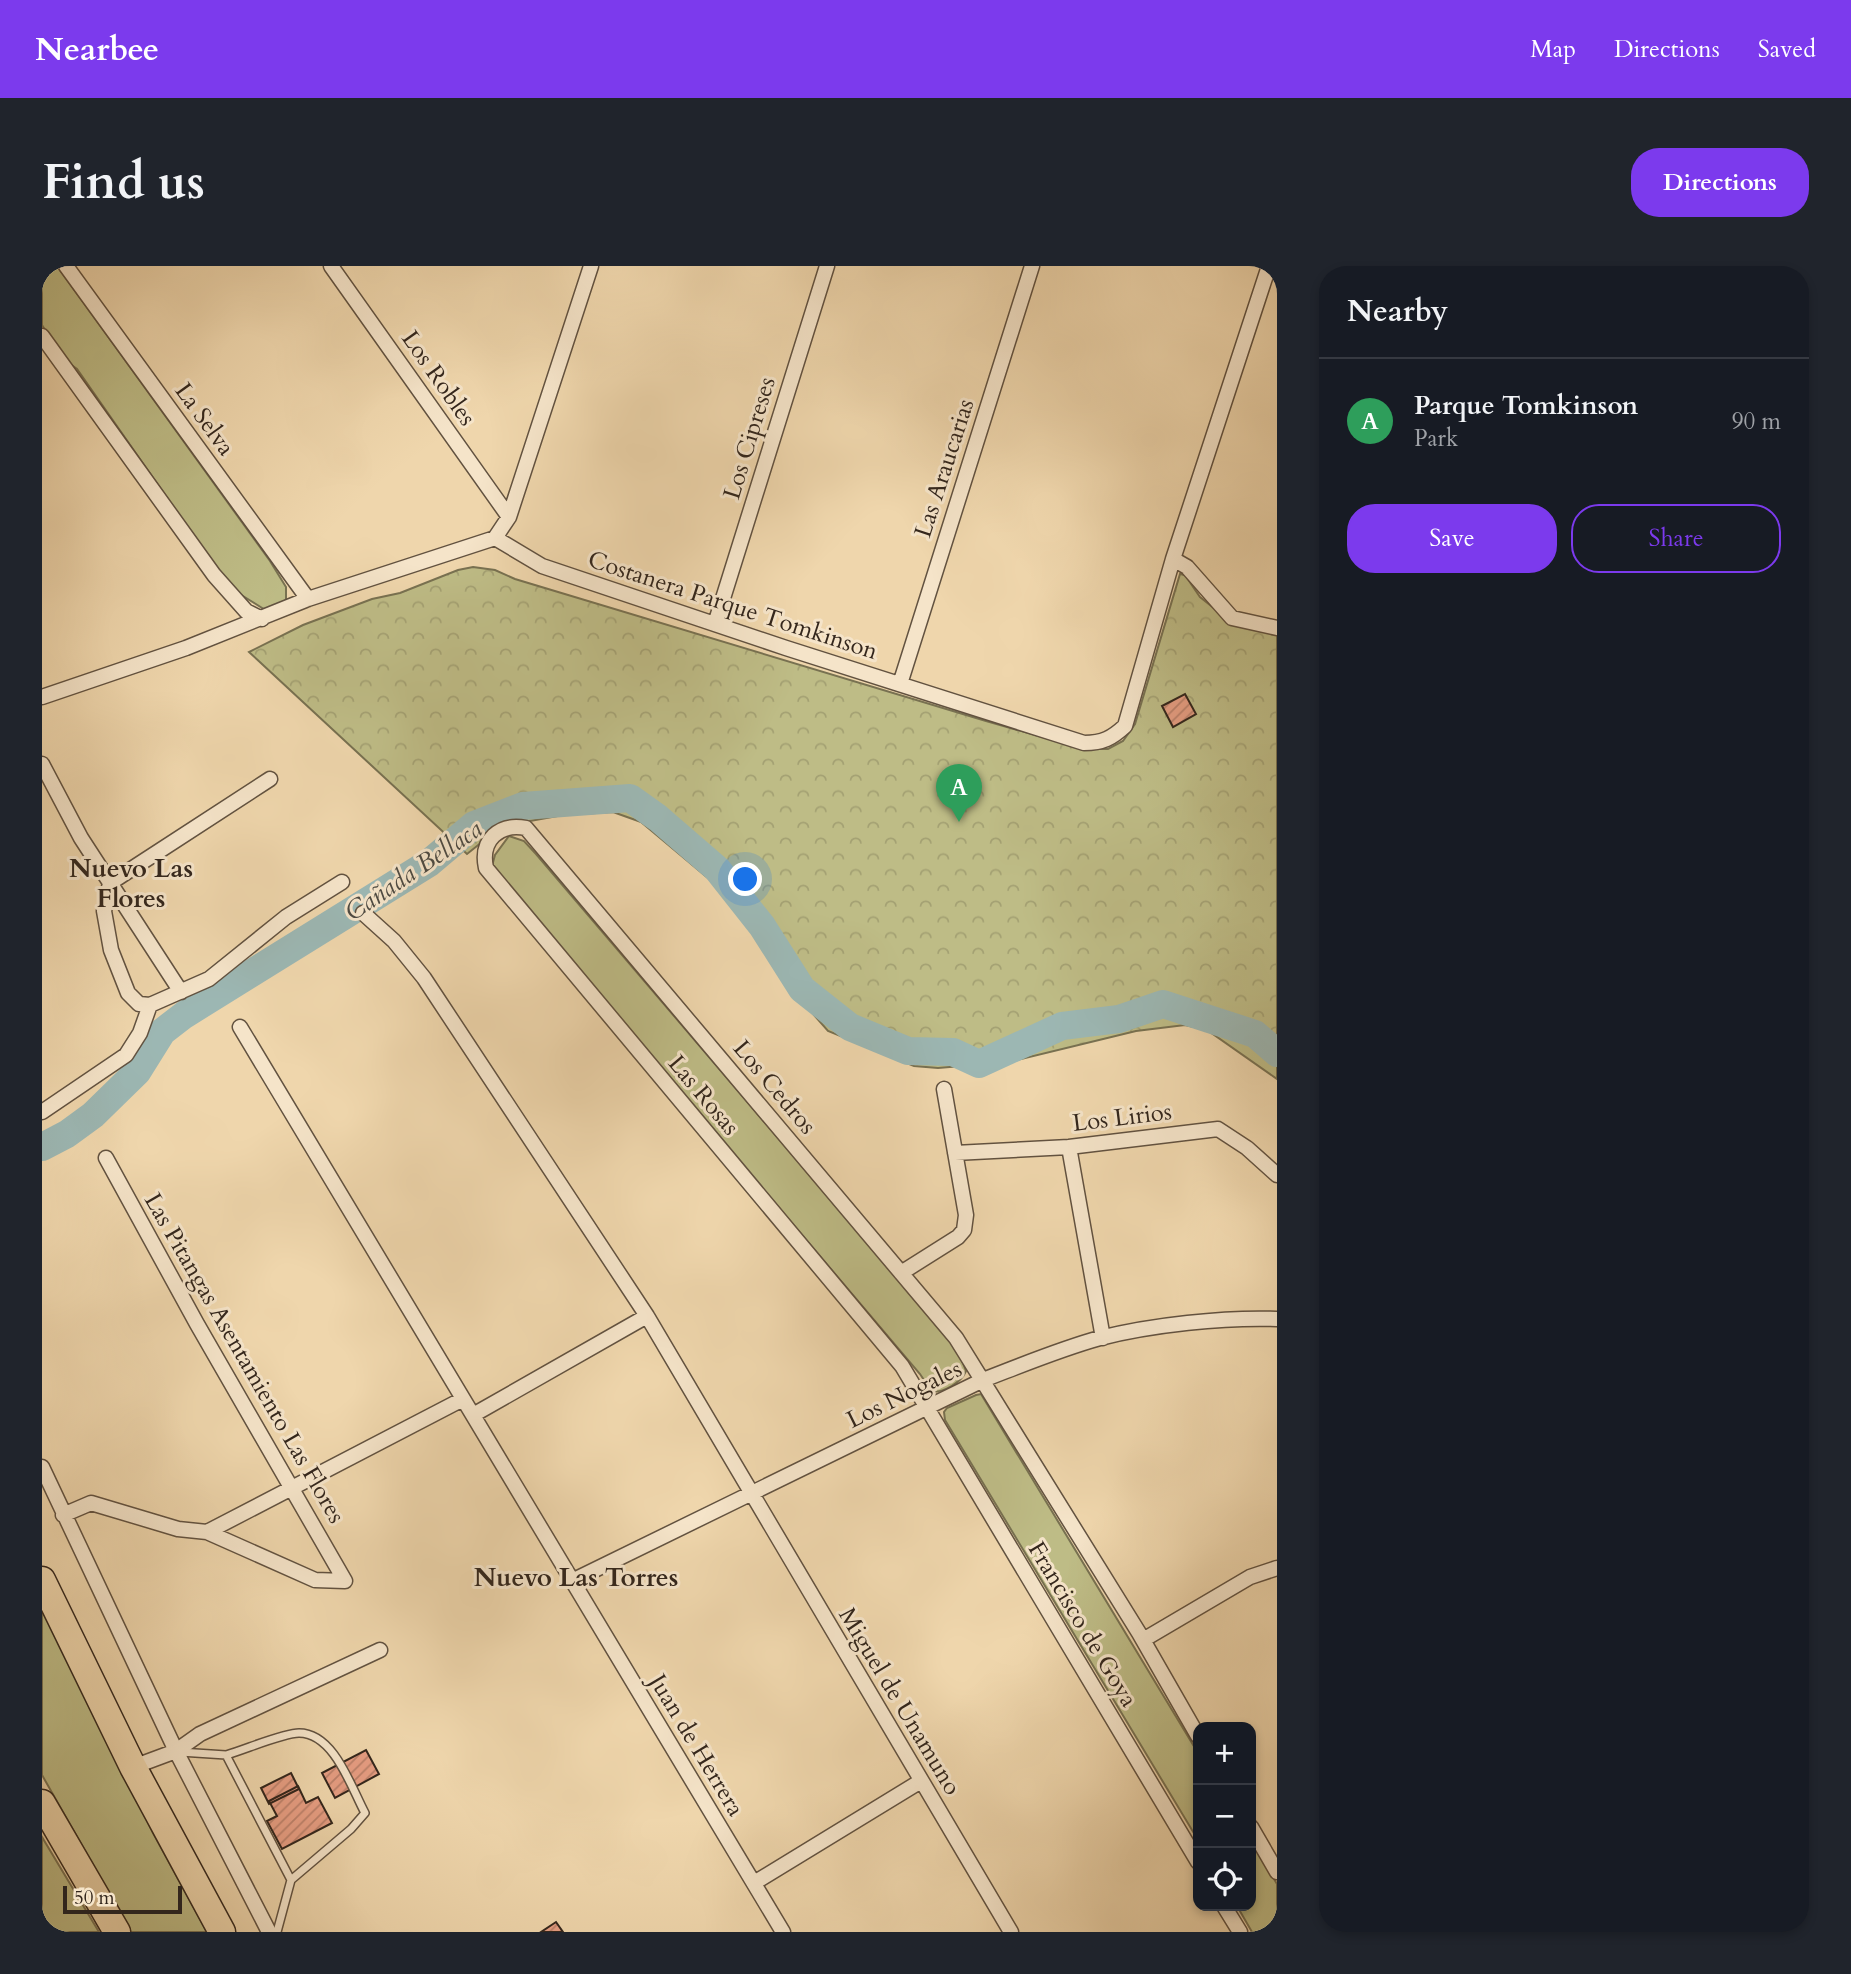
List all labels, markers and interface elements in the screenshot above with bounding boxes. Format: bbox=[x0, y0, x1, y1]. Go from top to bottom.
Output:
text: Nearbee bbox=[35, 27, 159, 72]
text: Map bbox=[1530, 33, 1576, 66]
text: Directions bbox=[1614, 33, 1720, 66]
text: Saved bbox=[1758, 33, 1816, 66]
button: Directions bbox=[1631, 148, 1809, 217]
text: Find us bbox=[42, 149, 205, 216]
text: Nearby bbox=[1347, 291, 1448, 332]
street label: Los Robles bbox=[394, 324, 484, 433]
street label: Los Cipreses bbox=[715, 373, 784, 503]
street label: La Selva bbox=[167, 376, 243, 463]
text: Parque Tomkinson bbox=[1414, 388, 1638, 423]
street label: Las Araucarias bbox=[907, 395, 982, 542]
text: A bbox=[1361, 406, 1379, 437]
text: 90 m bbox=[1732, 406, 1781, 437]
text: Park bbox=[1414, 423, 1458, 454]
button: Save bbox=[1347, 504, 1557, 573]
button: Share bbox=[1571, 504, 1781, 573]
street label: Costanera Parque Tomkinson bbox=[584, 543, 882, 668]
pin: A bbox=[936, 764, 982, 822]
water label: Cañada Bellaca bbox=[338, 811, 489, 929]
district label: Nuevo Las Flores bbox=[69, 851, 193, 916]
your location bbox=[728, 862, 762, 896]
street label: Los Cedros bbox=[725, 1033, 824, 1141]
street label: Las Rosas bbox=[660, 1048, 747, 1142]
street label: Los Lirios bbox=[1071, 1095, 1174, 1140]
street label: Las Pitangas Asentamiento Las Flores bbox=[136, 1187, 353, 1529]
street label: Los Nogales bbox=[841, 1352, 967, 1437]
street label: Francisco de Goya bbox=[1020, 1535, 1145, 1714]
district label: Nuevo Las Torres bbox=[474, 1560, 678, 1595]
street label: Miguel de Unamuno bbox=[831, 1601, 969, 1801]
street label: Juan de Herrera bbox=[640, 1665, 752, 1823]
map controls bbox=[1193, 1722, 1256, 1911]
button: + bbox=[1193, 1722, 1256, 1785]
button: − bbox=[1193, 1785, 1256, 1848]
button: locate bbox=[1193, 1848, 1256, 1911]
scale bar bbox=[63, 1883, 182, 1915]
text: 50 m bbox=[74, 1885, 115, 1911]

